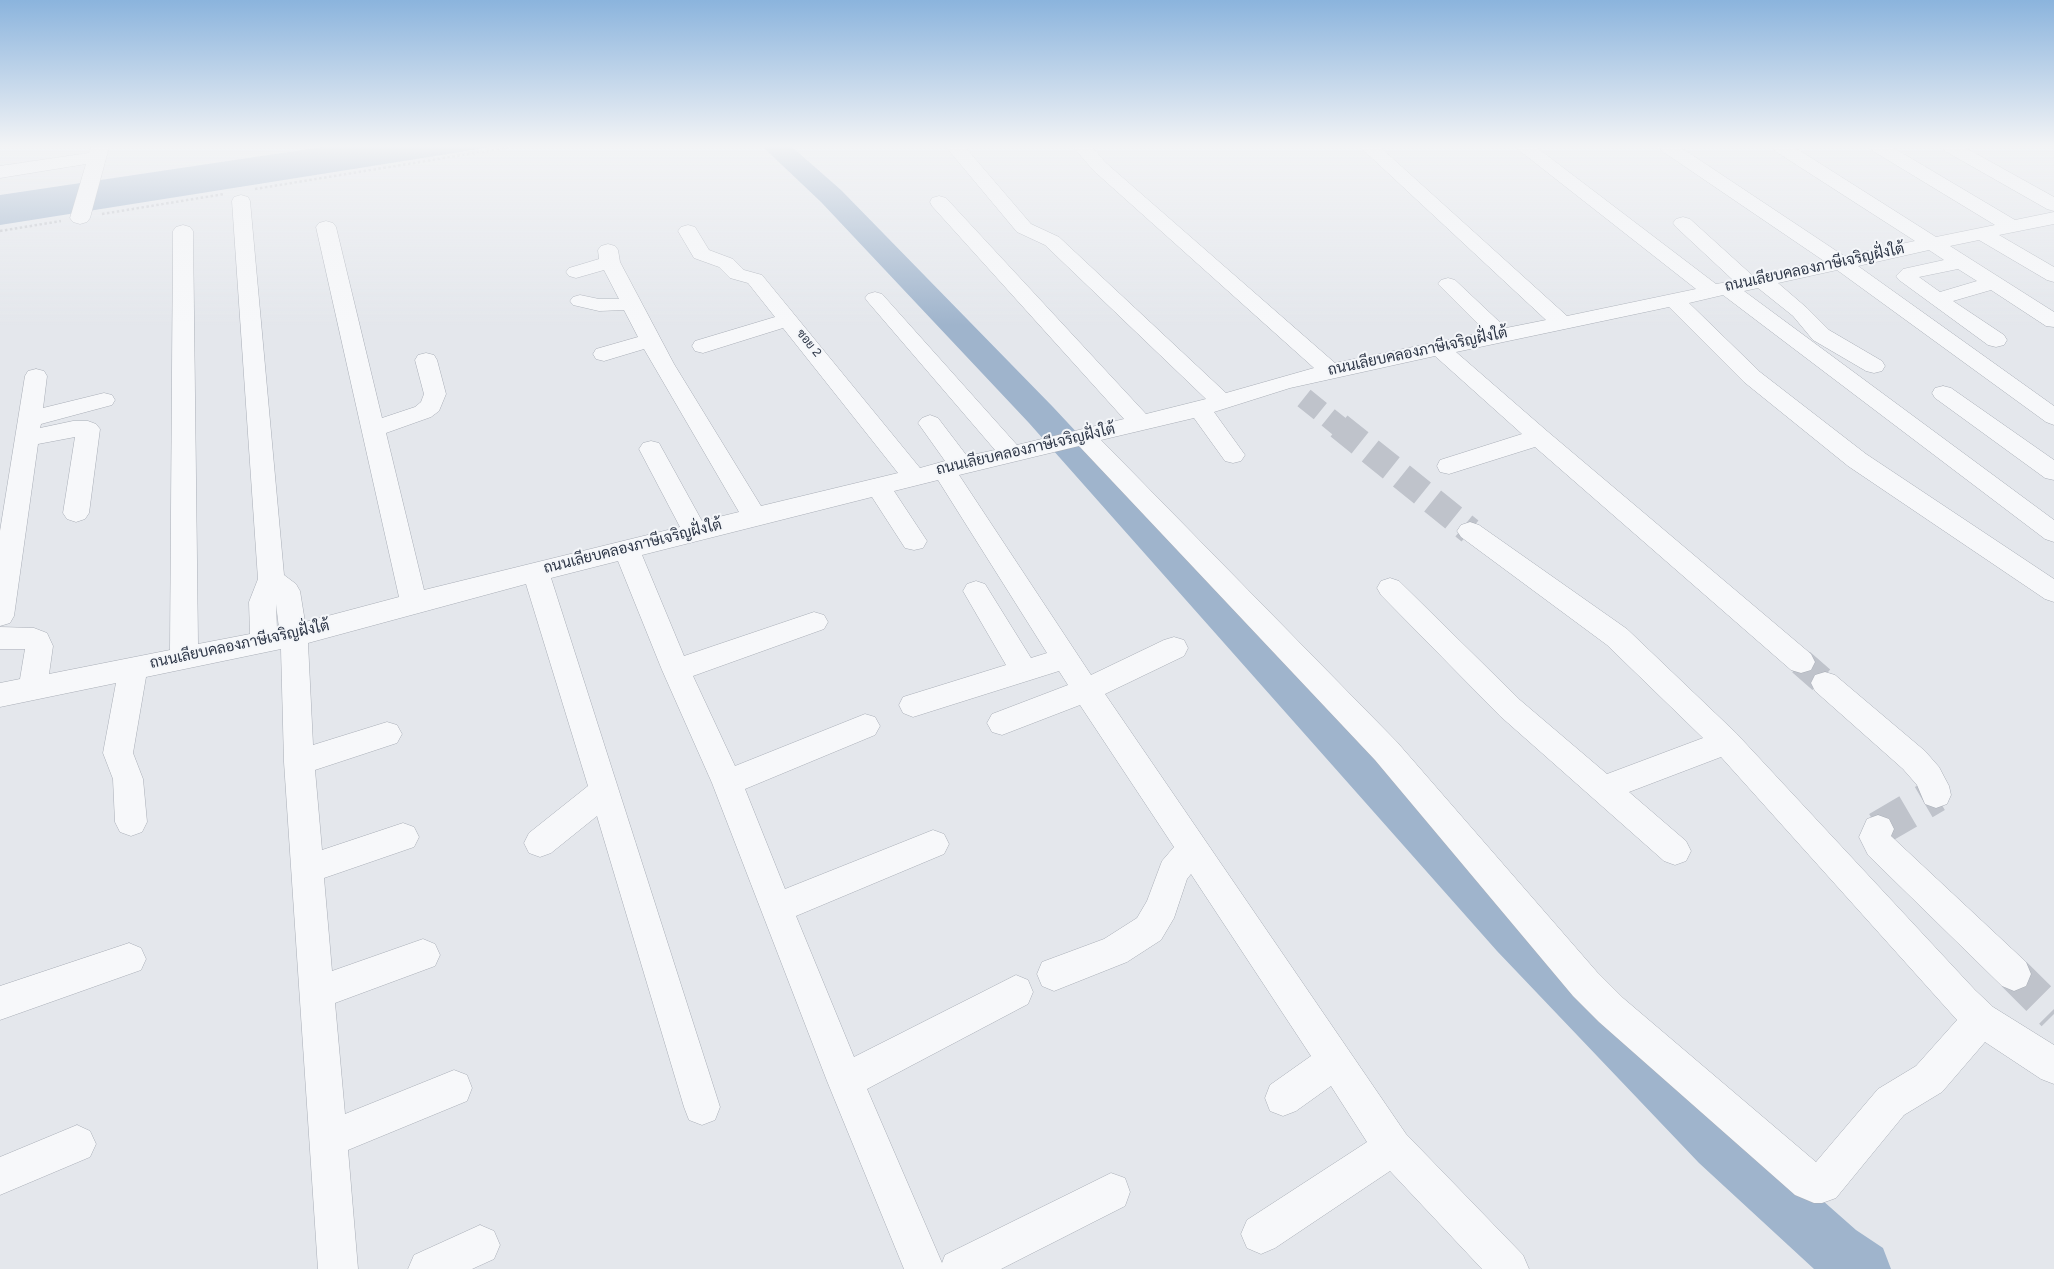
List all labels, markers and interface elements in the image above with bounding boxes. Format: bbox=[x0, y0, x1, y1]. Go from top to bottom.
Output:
street label: ถนนเลียบคลองภาษีเจริญฝั่งใต้ bbox=[1724, 241, 1906, 297]
street label: ถนนเลียบคลองภาษีเจริญฝั่งใต้ bbox=[1327, 325, 1509, 381]
street label: ซอย 2 bbox=[793, 327, 823, 361]
street label: ถนนเลียบคลองภาษีเจริญฝั่งใต้ bbox=[935, 422, 1117, 480]
street label: ถนนเลียบคลองภาษีเจริญฝั่งใต้ bbox=[542, 517, 724, 579]
street label: ถนนเลียบคลองภาษีเจริญฝั่งใต้ bbox=[149, 618, 331, 674]

